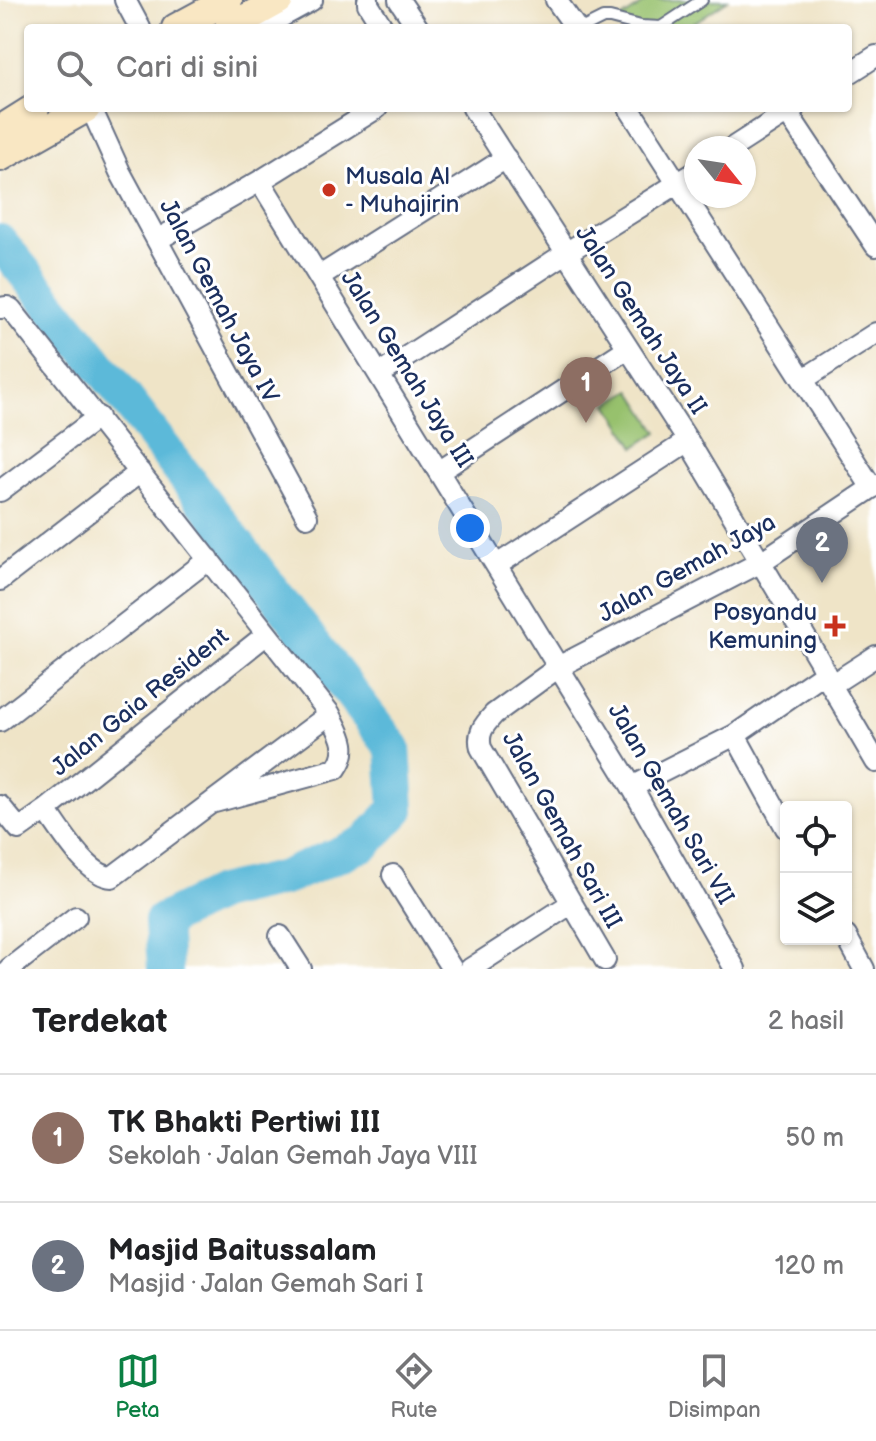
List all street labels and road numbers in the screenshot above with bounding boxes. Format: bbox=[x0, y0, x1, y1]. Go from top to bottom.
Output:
street label: Jalan Gemah Jaya IV bbox=[153, 194, 285, 408]
street label: Jalan Gemah Jaya II bbox=[569, 220, 713, 420]
street label: Jalan Gemah Jaya III bbox=[335, 265, 479, 473]
street label: Jalan Gemah Jaya bbox=[593, 507, 781, 629]
street label: Jalan Gaia Resident bbox=[46, 621, 235, 782]
street label: Jalan Gemah Sari VII bbox=[602, 698, 740, 910]
street label: Jalan Gemah Sari III bbox=[496, 727, 628, 933]

